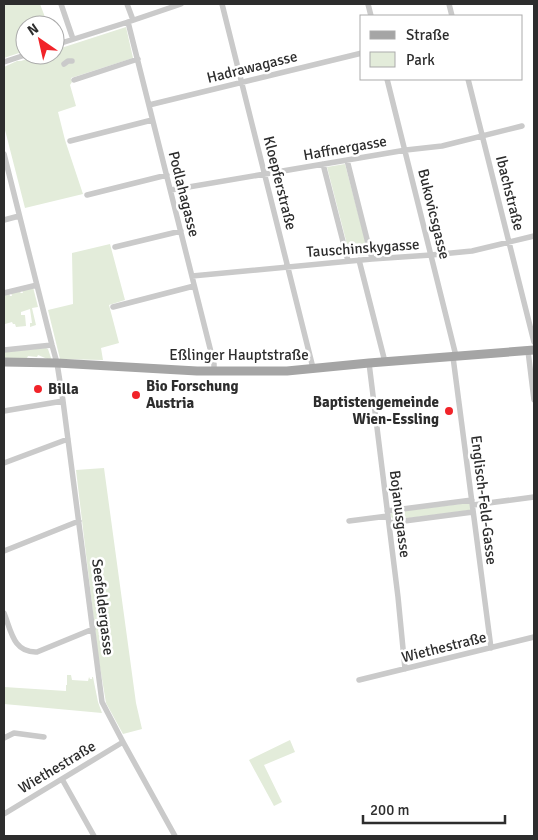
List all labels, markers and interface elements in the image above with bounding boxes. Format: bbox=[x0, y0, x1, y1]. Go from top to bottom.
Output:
north arrow bbox=[15, 15, 65, 65]
legend bbox=[360, 15, 523, 80]
text: N bbox=[24, 20, 42, 39]
text: Straße bbox=[406, 26, 450, 44]
street label: Hadrawagasse bbox=[205, 47, 299, 87]
text: Park bbox=[406, 51, 435, 69]
street label: Haffnergasse bbox=[302, 132, 388, 164]
street label: Kloepferstraße bbox=[260, 134, 300, 232]
street label: Podlahagasse bbox=[165, 149, 203, 239]
street label: Ibachstraße bbox=[492, 154, 528, 232]
street label: Bukovicsgasse bbox=[414, 167, 454, 261]
street label: Tauschinskygasse bbox=[306, 235, 420, 261]
street label: Eßlinger Hauptstraße bbox=[169, 346, 309, 364]
place label: Bio Forschung Austria bbox=[146, 377, 239, 412]
place label: Billa bbox=[48, 380, 79, 398]
marker: Billa bbox=[32, 383, 44, 395]
marker: Bio Forschung Austria bbox=[130, 389, 142, 401]
place label: Baptistengemeinde Wien-Essling bbox=[313, 393, 439, 428]
marker: Baptistengemeinde Wien-Essling bbox=[443, 405, 455, 417]
street label: Englisch-Feld-Gasse bbox=[467, 434, 501, 566]
street label: Bojanusgasse bbox=[386, 469, 414, 559]
street label: Seefeldergasse bbox=[88, 558, 118, 656]
street label: Wiethestraße bbox=[400, 628, 488, 666]
street label: Wiethestraße bbox=[15, 737, 99, 797]
scale bar bbox=[363, 792, 506, 824]
text: 200 m bbox=[370, 801, 410, 819]

